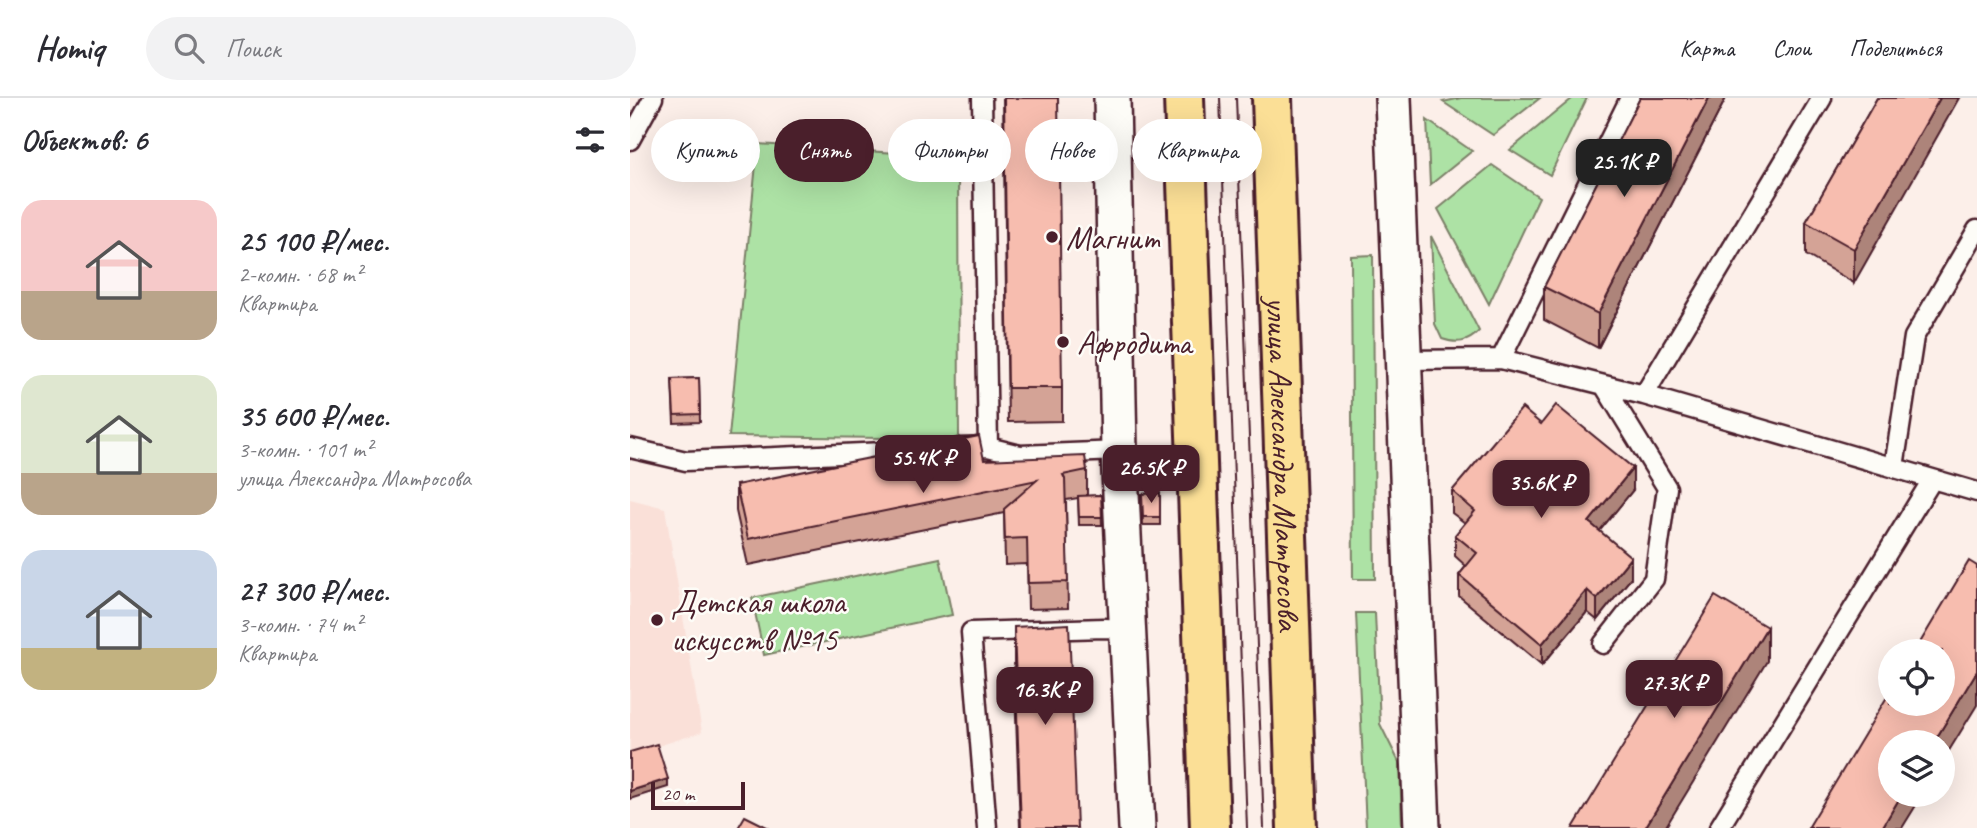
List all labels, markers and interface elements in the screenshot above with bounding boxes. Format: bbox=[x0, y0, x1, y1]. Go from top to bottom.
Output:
search box bbox=[146, 17, 636, 80]
text: Homiq bbox=[35, 27, 104, 69]
icon: search bbox=[170, 29, 208, 67]
text: Поиск bbox=[226, 32, 280, 65]
text: Карта bbox=[1680, 33, 1734, 63]
text: Слои bbox=[1772, 33, 1811, 63]
text: Поделиться bbox=[1849, 33, 1942, 63]
chip: Купить bbox=[651, 119, 760, 182]
chip: Снять bbox=[774, 119, 874, 182]
chip: Фильтры bbox=[888, 119, 1011, 182]
chip: Новое bbox=[1025, 119, 1118, 182]
chip: Квартира bbox=[1132, 119, 1262, 182]
text: Объектов: 6 bbox=[21, 121, 147, 159]
icon: filters bbox=[571, 121, 609, 159]
pin: 25.1K ₽ bbox=[1559, 140, 1689, 199]
text: 25.1K ₽ bbox=[1592, 147, 1656, 176]
place label: Магнит bbox=[1066, 217, 1161, 259]
text: 25 100 ₽/мес. bbox=[238, 222, 389, 260]
icon: home bbox=[77, 228, 161, 312]
marker: Магнит bbox=[1044, 229, 1060, 245]
text: 2-комн. · 68 m² bbox=[238, 260, 362, 289]
text: Квартира bbox=[238, 289, 316, 318]
street label: улица Александра Матросова bbox=[1257, 294, 1310, 634]
place label: Афродита bbox=[1077, 322, 1194, 364]
marker: Афродита bbox=[1055, 334, 1071, 350]
text: 35 600 ₽/мес. bbox=[238, 397, 389, 435]
icon: home bbox=[77, 403, 161, 487]
text: 3-комн. · 101 m² bbox=[238, 435, 372, 464]
pin: 55.4K ₽ bbox=[858, 436, 988, 495]
text: 55.4K ₽ bbox=[891, 443, 955, 472]
pin: 26.5K ₽ bbox=[1086, 446, 1216, 505]
text: 26.5K ₽ bbox=[1119, 453, 1183, 482]
pin: 35.6K ₽ bbox=[1476, 460, 1606, 520]
text: улица Александра Матросова bbox=[238, 464, 471, 493]
text: 35.6K ₽ bbox=[1509, 468, 1573, 497]
text: 27 300 ₽/мес. bbox=[238, 572, 389, 610]
icon: home bbox=[77, 578, 161, 662]
place label: Детская школа искусств №15 bbox=[671, 581, 847, 661]
text: 3-комн. · 74 m² bbox=[238, 610, 362, 639]
marker: Детская школа искусств №15 bbox=[649, 612, 665, 628]
text: Квартира bbox=[238, 639, 316, 668]
map controls bbox=[1878, 639, 1955, 807]
button: locate bbox=[1878, 639, 1955, 716]
pin: 27.3K ₽ bbox=[1609, 660, 1739, 720]
pin: 16.3K ₽ bbox=[980, 668, 1110, 727]
text: 27.3K ₽ bbox=[1642, 668, 1706, 697]
text: 16.3K ₽ bbox=[1012, 675, 1078, 704]
button: layers bbox=[1878, 730, 1955, 807]
scale bar bbox=[651, 779, 746, 811]
text: 20 m bbox=[662, 782, 694, 806]

